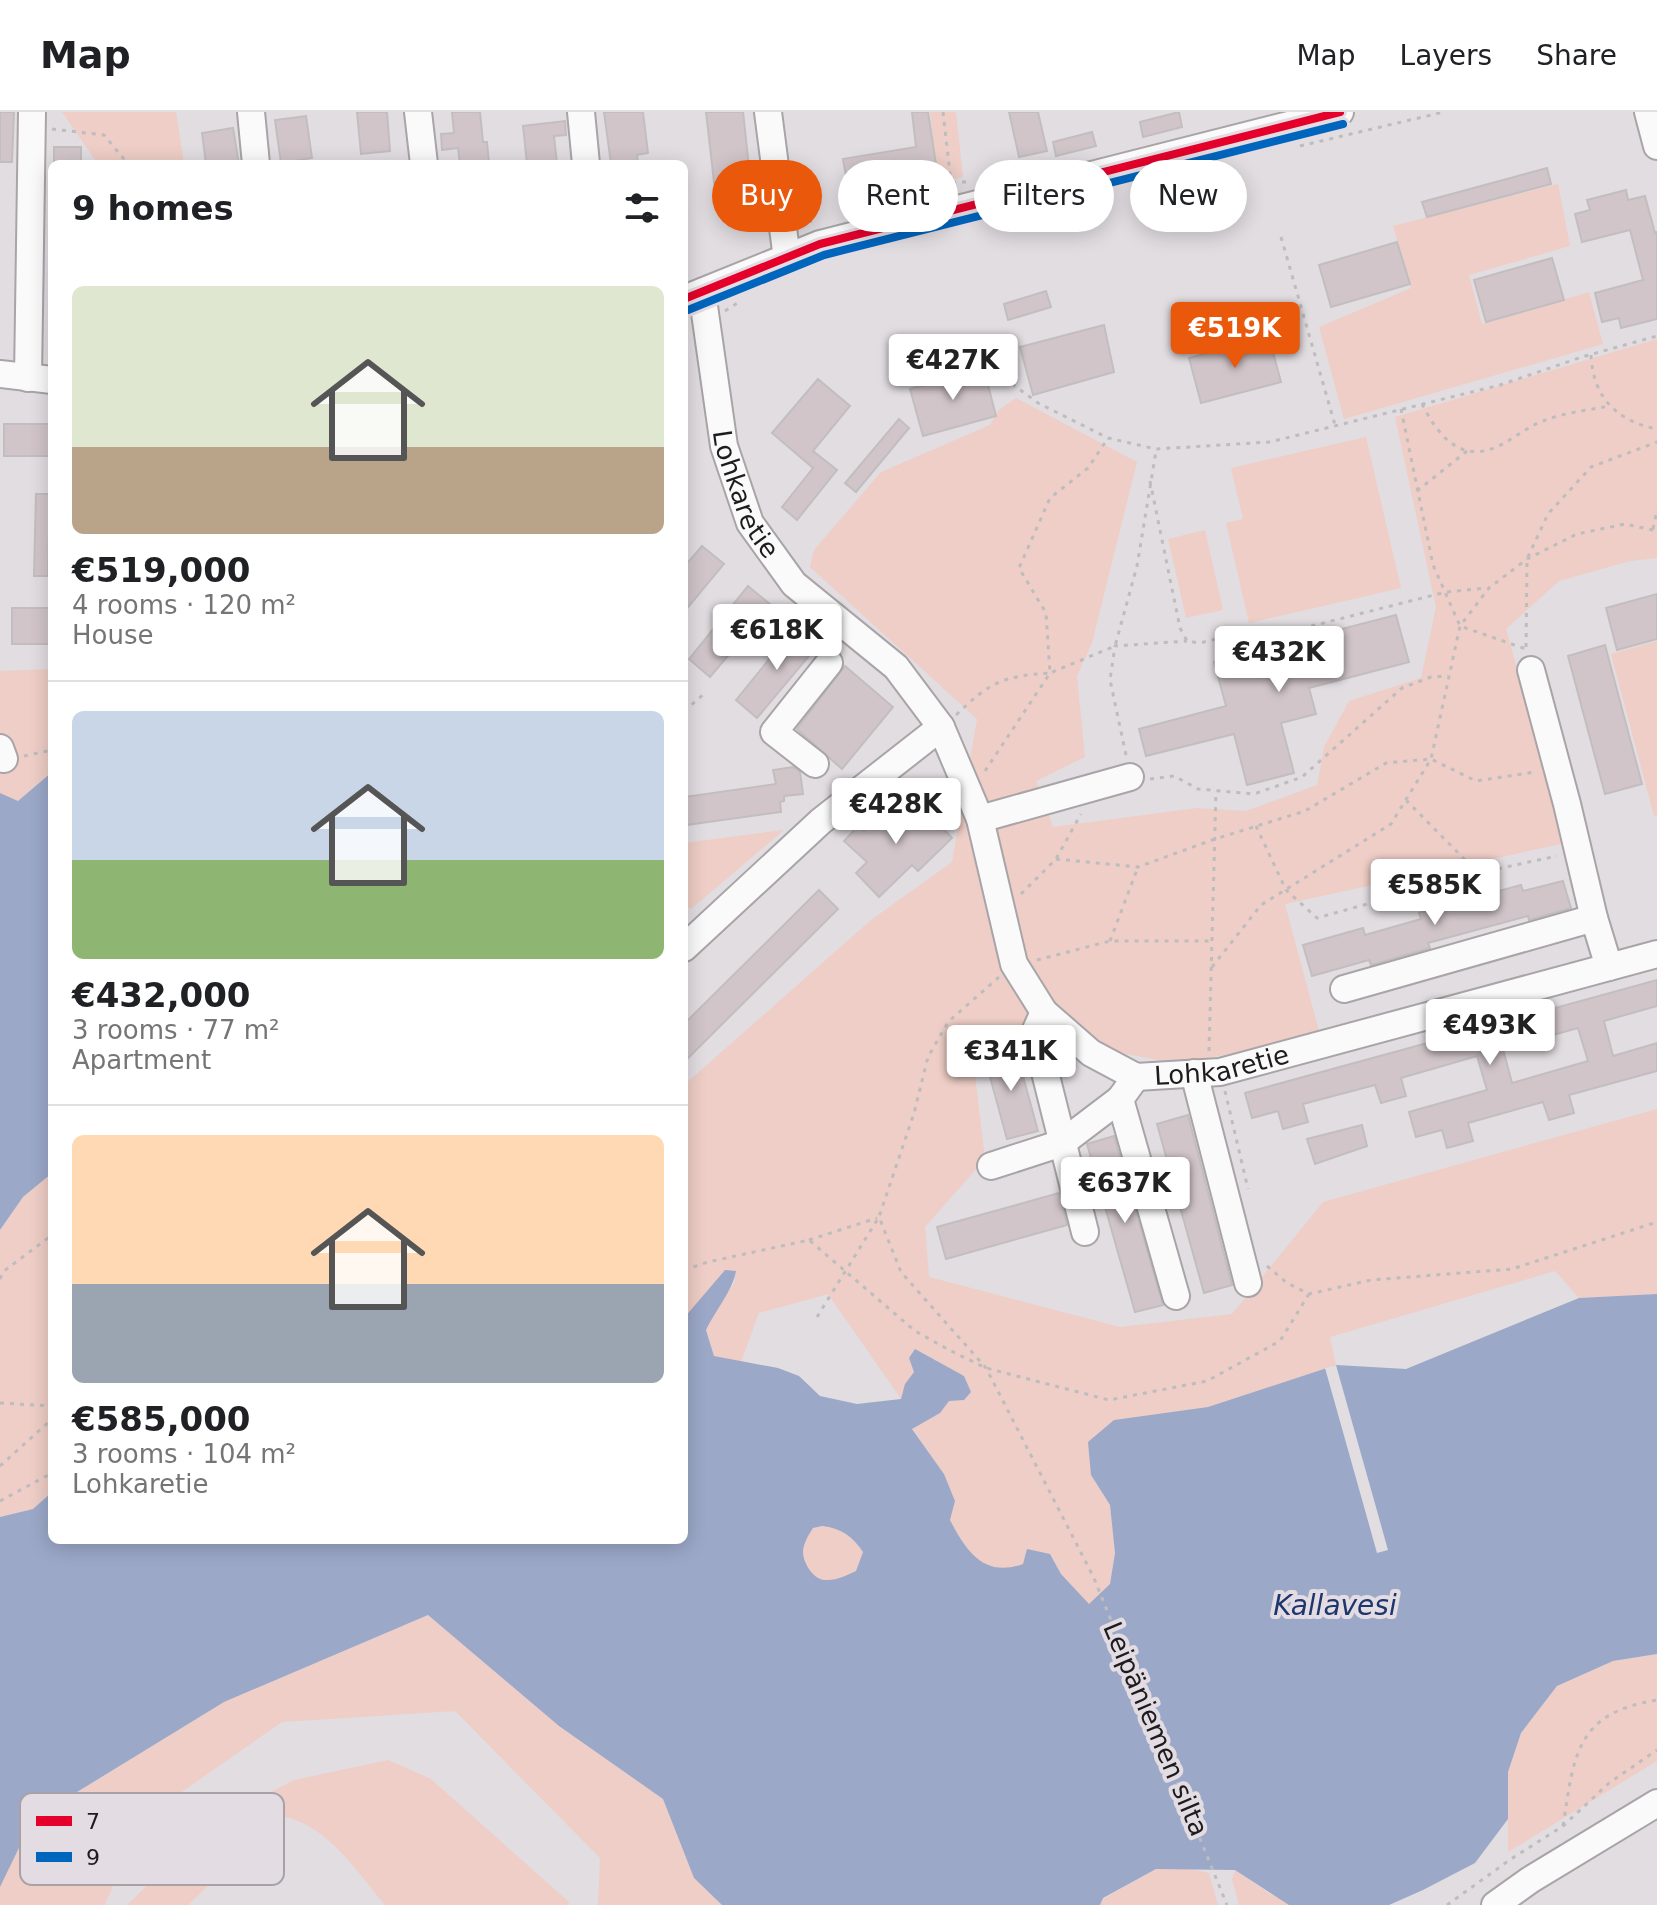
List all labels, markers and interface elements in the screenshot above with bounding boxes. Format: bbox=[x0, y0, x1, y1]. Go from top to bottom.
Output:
text: Map bbox=[40, 33, 131, 77]
text: Map bbox=[1296, 39, 1356, 72]
text: Layers bbox=[1400, 39, 1492, 72]
text: Share bbox=[1536, 39, 1617, 72]
chip: Buy bbox=[712, 160, 822, 232]
chip: Rent bbox=[838, 160, 958, 232]
chip: Filters bbox=[974, 160, 1114, 232]
chip: New bbox=[1130, 160, 1247, 232]
icon: filters bbox=[620, 186, 664, 230]
text: 9 homes bbox=[72, 188, 234, 228]
pin: €519K bbox=[1179, 302, 1291, 370]
text: €519K bbox=[1189, 313, 1281, 343]
pin: €427K bbox=[897, 334, 1009, 402]
icon: home bbox=[296, 338, 440, 482]
text: €427K bbox=[907, 345, 999, 375]
street label: Lohkaretie bbox=[707, 428, 785, 564]
text: €519,000 bbox=[72, 550, 251, 590]
text: 4 rooms · 120 m² bbox=[72, 590, 296, 620]
pin: €618K bbox=[721, 604, 833, 672]
text: €618K bbox=[731, 615, 823, 645]
text: House bbox=[72, 620, 153, 650]
pin: €432K bbox=[1223, 626, 1335, 694]
text: €432K bbox=[1233, 637, 1325, 667]
icon: home bbox=[296, 763, 440, 907]
pin: €428K bbox=[840, 778, 952, 846]
text: €428K bbox=[850, 789, 942, 819]
pin: €585K bbox=[1379, 859, 1491, 927]
text: €585K bbox=[1389, 870, 1481, 900]
text: €432,000 bbox=[72, 975, 251, 1015]
pin: €493K bbox=[1434, 999, 1546, 1067]
text: €493K bbox=[1444, 1010, 1536, 1040]
text: 3 rooms · 77 m² bbox=[72, 1015, 280, 1045]
pin: €341K bbox=[955, 1025, 1067, 1093]
text: €341K bbox=[965, 1036, 1057, 1066]
street label: Lohkaretie bbox=[1153, 1039, 1292, 1091]
text: Apartment bbox=[72, 1045, 211, 1075]
pin: €637K bbox=[1069, 1157, 1181, 1225]
text: €637K bbox=[1079, 1168, 1171, 1198]
icon: home bbox=[296, 1187, 440, 1331]
text: €585,000 bbox=[72, 1399, 251, 1439]
text: 3 rooms · 104 m² bbox=[72, 1439, 296, 1469]
text: Lohkaretie bbox=[72, 1469, 208, 1499]
water label: Kallavesi bbox=[1273, 1589, 1397, 1622]
street label: Leipäniemen silta bbox=[1097, 1617, 1215, 1841]
legend bbox=[20, 1793, 284, 1885]
text: 7 bbox=[86, 1809, 100, 1834]
text: 9 bbox=[86, 1845, 100, 1870]

